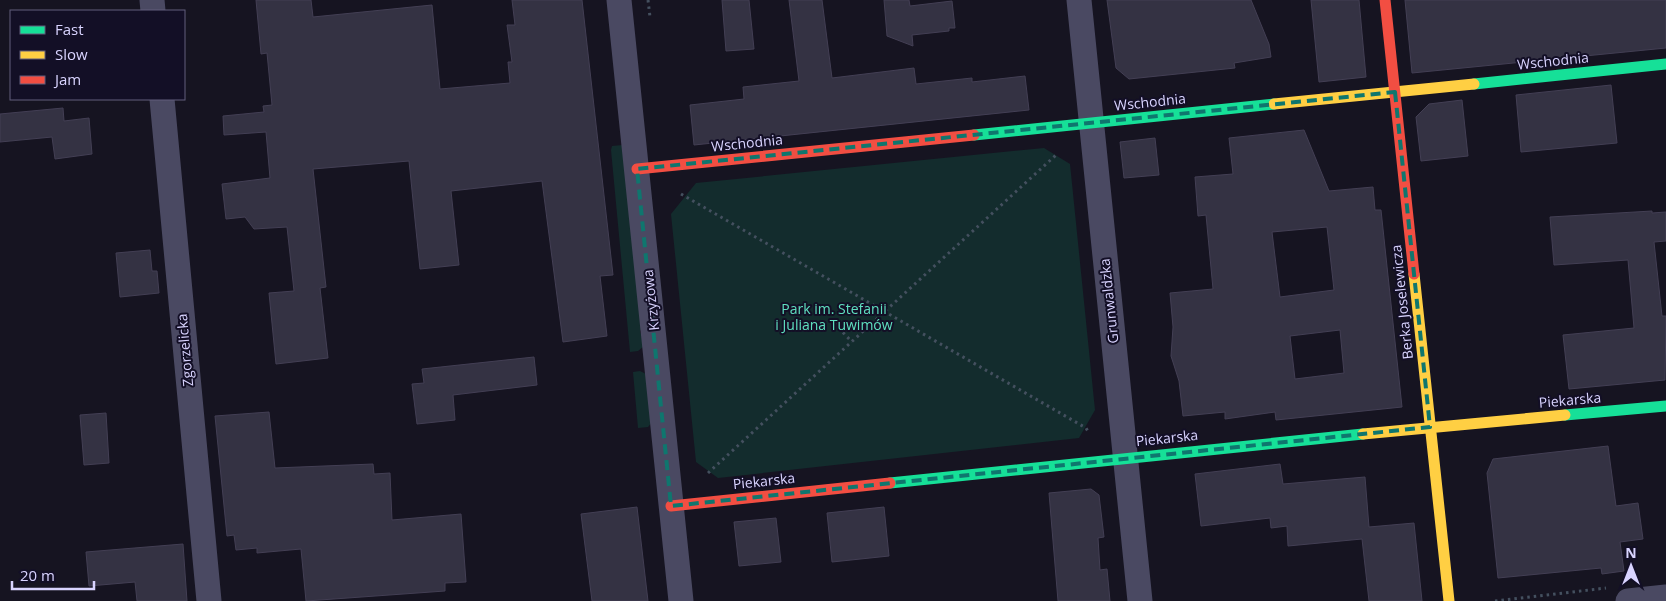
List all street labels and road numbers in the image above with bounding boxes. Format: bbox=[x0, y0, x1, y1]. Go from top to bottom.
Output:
street label: Wschodnia bbox=[1516, 47, 1590, 74]
street label: Wschodnia bbox=[1113, 88, 1187, 115]
street label: Wschodnia bbox=[710, 129, 784, 156]
street label: Berka Joselewicza bbox=[1386, 244, 1417, 360]
street label: Grunwaldzka bbox=[1095, 258, 1122, 345]
street label: Krzyżowa bbox=[638, 268, 663, 332]
street label: Zgorzelicka bbox=[172, 313, 197, 387]
street label: Piekarska bbox=[1538, 387, 1602, 412]
street label: Piekarska bbox=[1135, 425, 1199, 450]
street label: Piekarska bbox=[732, 468, 796, 493]

